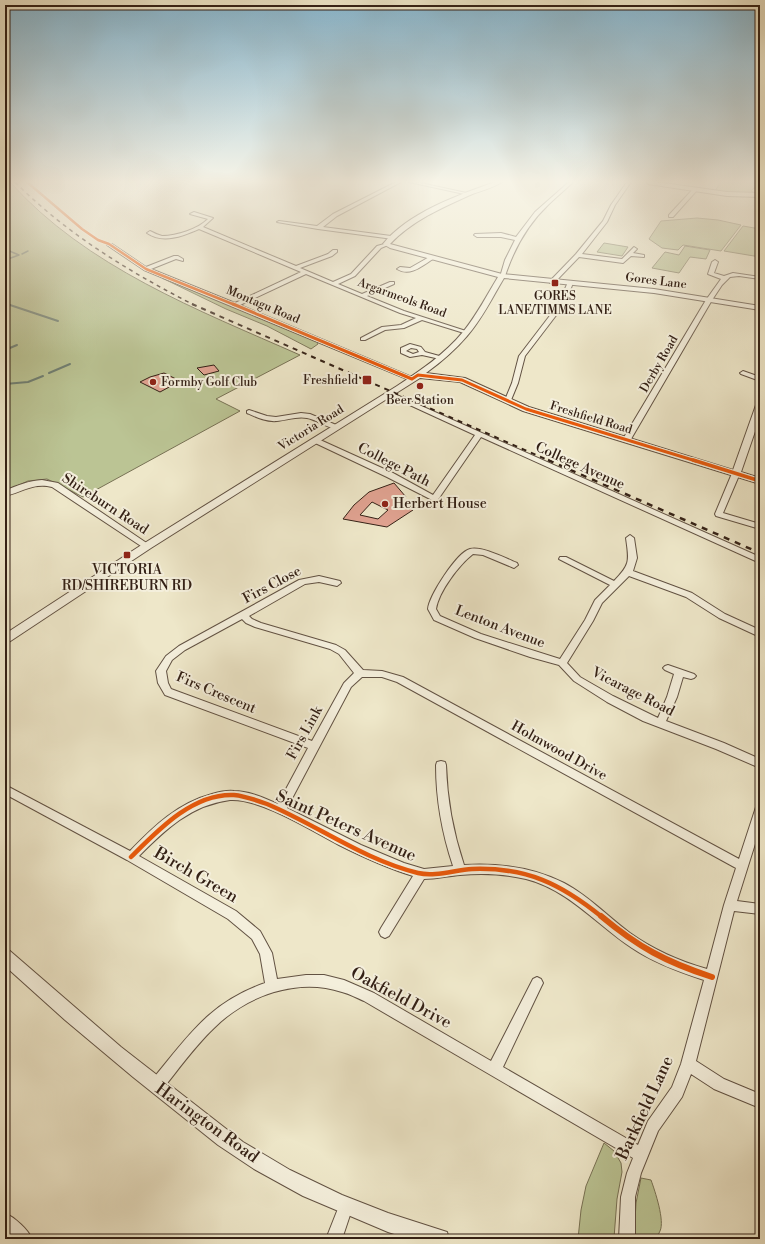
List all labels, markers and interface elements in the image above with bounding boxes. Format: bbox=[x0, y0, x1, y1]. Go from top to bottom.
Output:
street label: Gores Lane bbox=[624, 270, 688, 292]
street label: Argarmeols Road bbox=[355, 275, 449, 321]
marker: GORES LANE/TIMMS LANE bbox=[550, 278, 560, 288]
street label: Montagu Road bbox=[224, 283, 302, 327]
place label: GORES LANE/TIMMS LANE bbox=[498, 289, 612, 318]
street label: Derby Road bbox=[637, 333, 681, 395]
place label: Freshfield bbox=[303, 373, 358, 388]
marker: Freshfield bbox=[361, 374, 373, 386]
place label: Formby Golf Club bbox=[161, 375, 257, 390]
marker: Formby Golf Club bbox=[148, 377, 158, 387]
marker: Beer Station bbox=[415, 381, 425, 391]
place label: Beer Station bbox=[385, 393, 454, 408]
street label: Freshfield Road bbox=[548, 398, 634, 438]
street label: Victoria Road bbox=[275, 402, 347, 455]
street label: College Avenue bbox=[532, 438, 628, 494]
street label: College Path bbox=[355, 439, 434, 491]
street label: Shireburn Road bbox=[58, 469, 152, 539]
place label: Herbert House bbox=[393, 495, 487, 513]
marker: Herbert House bbox=[380, 499, 390, 509]
marker: VICTORIA RD/SHIREBURN RD bbox=[122, 550, 132, 560]
place label: VICTORIA RD/SHIREBURN RD bbox=[62, 561, 192, 595]
street label: Firs Close bbox=[240, 562, 304, 608]
street label: Lenton Avenue bbox=[453, 602, 547, 652]
street label: Vicarage Road bbox=[588, 663, 677, 721]
street label: Firs Crescent bbox=[173, 668, 259, 718]
street label: Firs Link bbox=[283, 703, 327, 763]
street label: Holmwood Drive bbox=[508, 717, 610, 785]
street label: Saint Peters Avenue bbox=[272, 785, 420, 867]
street label: Birch Green bbox=[149, 842, 242, 908]
street label: Oakfield Drive bbox=[347, 962, 455, 1034]
street label: Barkfield Lane bbox=[611, 1052, 679, 1164]
street label: Harington Road bbox=[151, 1078, 263, 1168]

